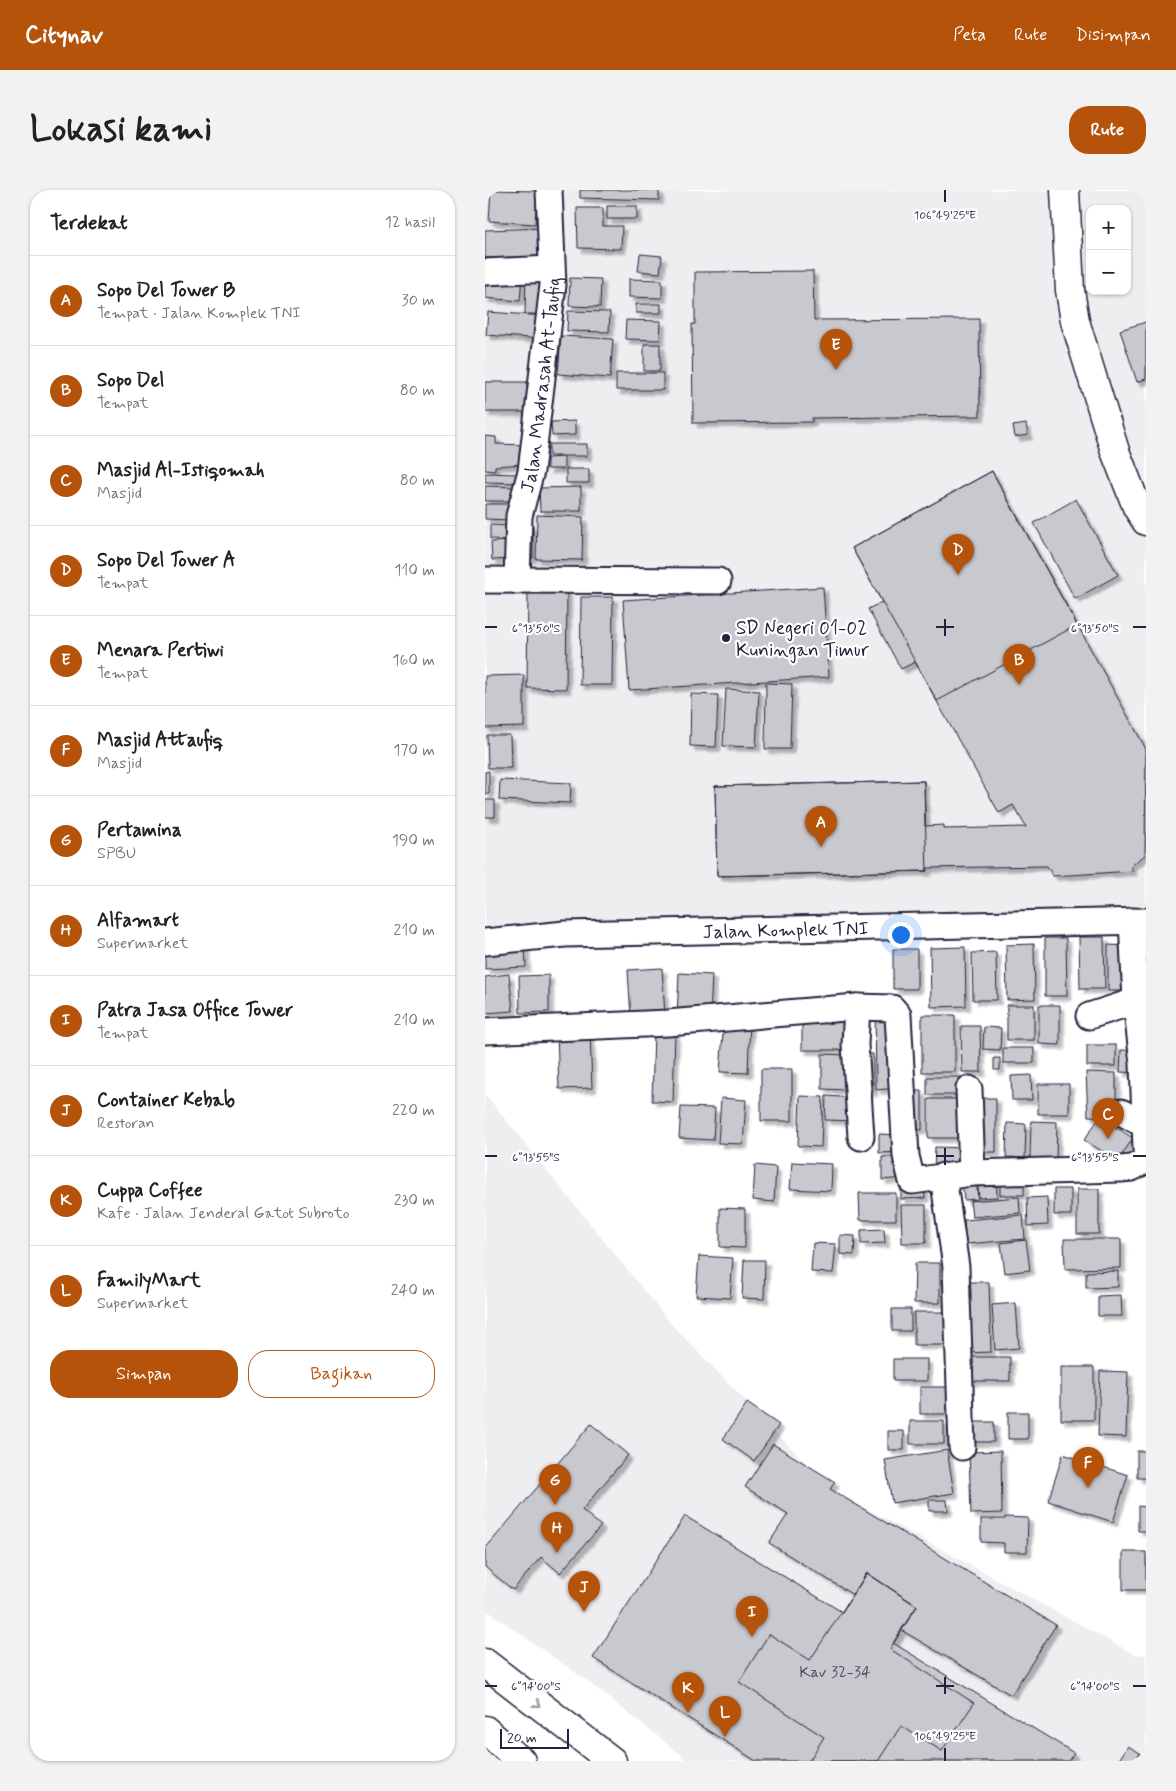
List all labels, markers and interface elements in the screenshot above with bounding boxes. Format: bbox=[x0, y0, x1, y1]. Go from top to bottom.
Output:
text: Citynav bbox=[25, 20, 103, 51]
text: Peta bbox=[953, 23, 986, 47]
text: Rute bbox=[1014, 23, 1047, 47]
text: Disimpan bbox=[1075, 23, 1151, 47]
button: Rute bbox=[1069, 106, 1146, 154]
text: Lokasi kami bbox=[30, 107, 212, 153]
map controls bbox=[1086, 205, 1131, 295]
button: + bbox=[1086, 205, 1131, 250]
text: 106°49'25"E bbox=[914, 208, 976, 224]
text: Terdekat bbox=[50, 209, 128, 237]
text: 12 hasil bbox=[385, 212, 435, 233]
button: − bbox=[1086, 250, 1131, 295]
street label: Jalan Madrasah At-Taufig bbox=[515, 277, 568, 496]
text: Sopo Del Tower B bbox=[97, 278, 235, 303]
text: A bbox=[61, 290, 71, 311]
text: 30 m bbox=[402, 290, 435, 311]
text: Tempat · Jalan Komplek TNI bbox=[97, 303, 301, 324]
pin: E bbox=[820, 329, 852, 370]
text: Sopo Del bbox=[97, 368, 164, 393]
text: B bbox=[61, 380, 71, 401]
text: 80 m bbox=[400, 380, 435, 401]
text: Tempat bbox=[97, 393, 149, 414]
text: Masjid Al-Istiqomah bbox=[97, 458, 265, 483]
text: C bbox=[60, 470, 72, 491]
text: 80 m bbox=[400, 470, 435, 491]
text: Masjid bbox=[97, 483, 142, 504]
pin: D bbox=[942, 534, 974, 575]
text: Sopo Del Tower A bbox=[97, 548, 236, 573]
text: D bbox=[60, 560, 72, 581]
text: 110 m bbox=[394, 560, 435, 581]
text: Tempat bbox=[97, 573, 149, 594]
place label: SD Negeri 01-02 Kuningan Timur bbox=[736, 616, 869, 664]
text: 6°13'50"S bbox=[512, 621, 560, 637]
text: 6°13'50"S bbox=[1071, 621, 1119, 637]
marker: SD Negeri 01-02 Kuningan Timur bbox=[720, 632, 732, 644]
text: Menara Pertiwi bbox=[97, 638, 224, 663]
pin: B bbox=[1003, 644, 1035, 685]
text: E bbox=[61, 650, 71, 671]
text: 160 m bbox=[392, 650, 435, 671]
text: Tempat bbox=[97, 663, 149, 684]
text: Masjid Attaufiq bbox=[97, 728, 223, 753]
text: F bbox=[62, 740, 70, 761]
text: 170 m bbox=[393, 740, 435, 761]
text: Masjid bbox=[97, 753, 142, 774]
pin: A bbox=[805, 806, 837, 847]
text: Pertamina bbox=[97, 818, 182, 843]
text: G bbox=[61, 830, 71, 851]
text: 190 m bbox=[392, 830, 435, 851]
text: SPBU bbox=[97, 843, 136, 864]
text: Alfamart bbox=[97, 908, 179, 933]
street label: Jalan Komplek TNI bbox=[702, 916, 869, 945]
text: H bbox=[61, 920, 71, 941]
text: 210 m bbox=[394, 920, 435, 941]
your location bbox=[888, 922, 914, 948]
text: Supermarket bbox=[97, 933, 188, 954]
text: Patra Jasa Office Tower bbox=[97, 998, 293, 1023]
text: I bbox=[62, 1010, 70, 1031]
text: 210 m bbox=[394, 1010, 435, 1031]
text: Tempat bbox=[97, 1023, 149, 1044]
text: Container Kebab bbox=[97, 1088, 235, 1113]
pin: C bbox=[1092, 1098, 1124, 1139]
text: J bbox=[61, 1100, 71, 1121]
text: 220 m bbox=[392, 1100, 435, 1121]
text: Restoran bbox=[97, 1113, 155, 1134]
text: 6°13'55"S bbox=[512, 1150, 560, 1166]
text: 6°13'55"S bbox=[1071, 1150, 1119, 1166]
text: Cuppa Coffee bbox=[97, 1178, 203, 1203]
text: K bbox=[60, 1190, 72, 1211]
text: 230 m bbox=[394, 1190, 435, 1211]
text: Kafe · Jalan Jenderal Gatot Subroto bbox=[97, 1203, 350, 1224]
text: FamilyMart bbox=[97, 1268, 201, 1293]
text: L bbox=[61, 1280, 71, 1301]
text: 240 m bbox=[391, 1280, 435, 1301]
text: Supermarket bbox=[97, 1293, 188, 1314]
button: Simpan bbox=[50, 1350, 238, 1398]
button: Bagikan bbox=[248, 1350, 435, 1398]
pin: F bbox=[1072, 1447, 1104, 1488]
pin: G bbox=[539, 1464, 571, 1505]
pin: H bbox=[541, 1512, 573, 1553]
pin: J bbox=[568, 1571, 600, 1612]
pin: I bbox=[736, 1596, 768, 1637]
house number: Kav 32-34 bbox=[799, 1662, 871, 1683]
pin: K bbox=[672, 1672, 704, 1713]
text: 6°14'00"S bbox=[511, 1679, 561, 1695]
text: 6°14'00"S bbox=[1070, 1679, 1120, 1695]
pin: L bbox=[709, 1696, 741, 1737]
one-way arrow bbox=[531, 1699, 540, 1707]
scale bar bbox=[500, 1726, 569, 1749]
text: 20 m bbox=[507, 1729, 537, 1747]
text: 106°49'25"E bbox=[914, 1729, 976, 1745]

